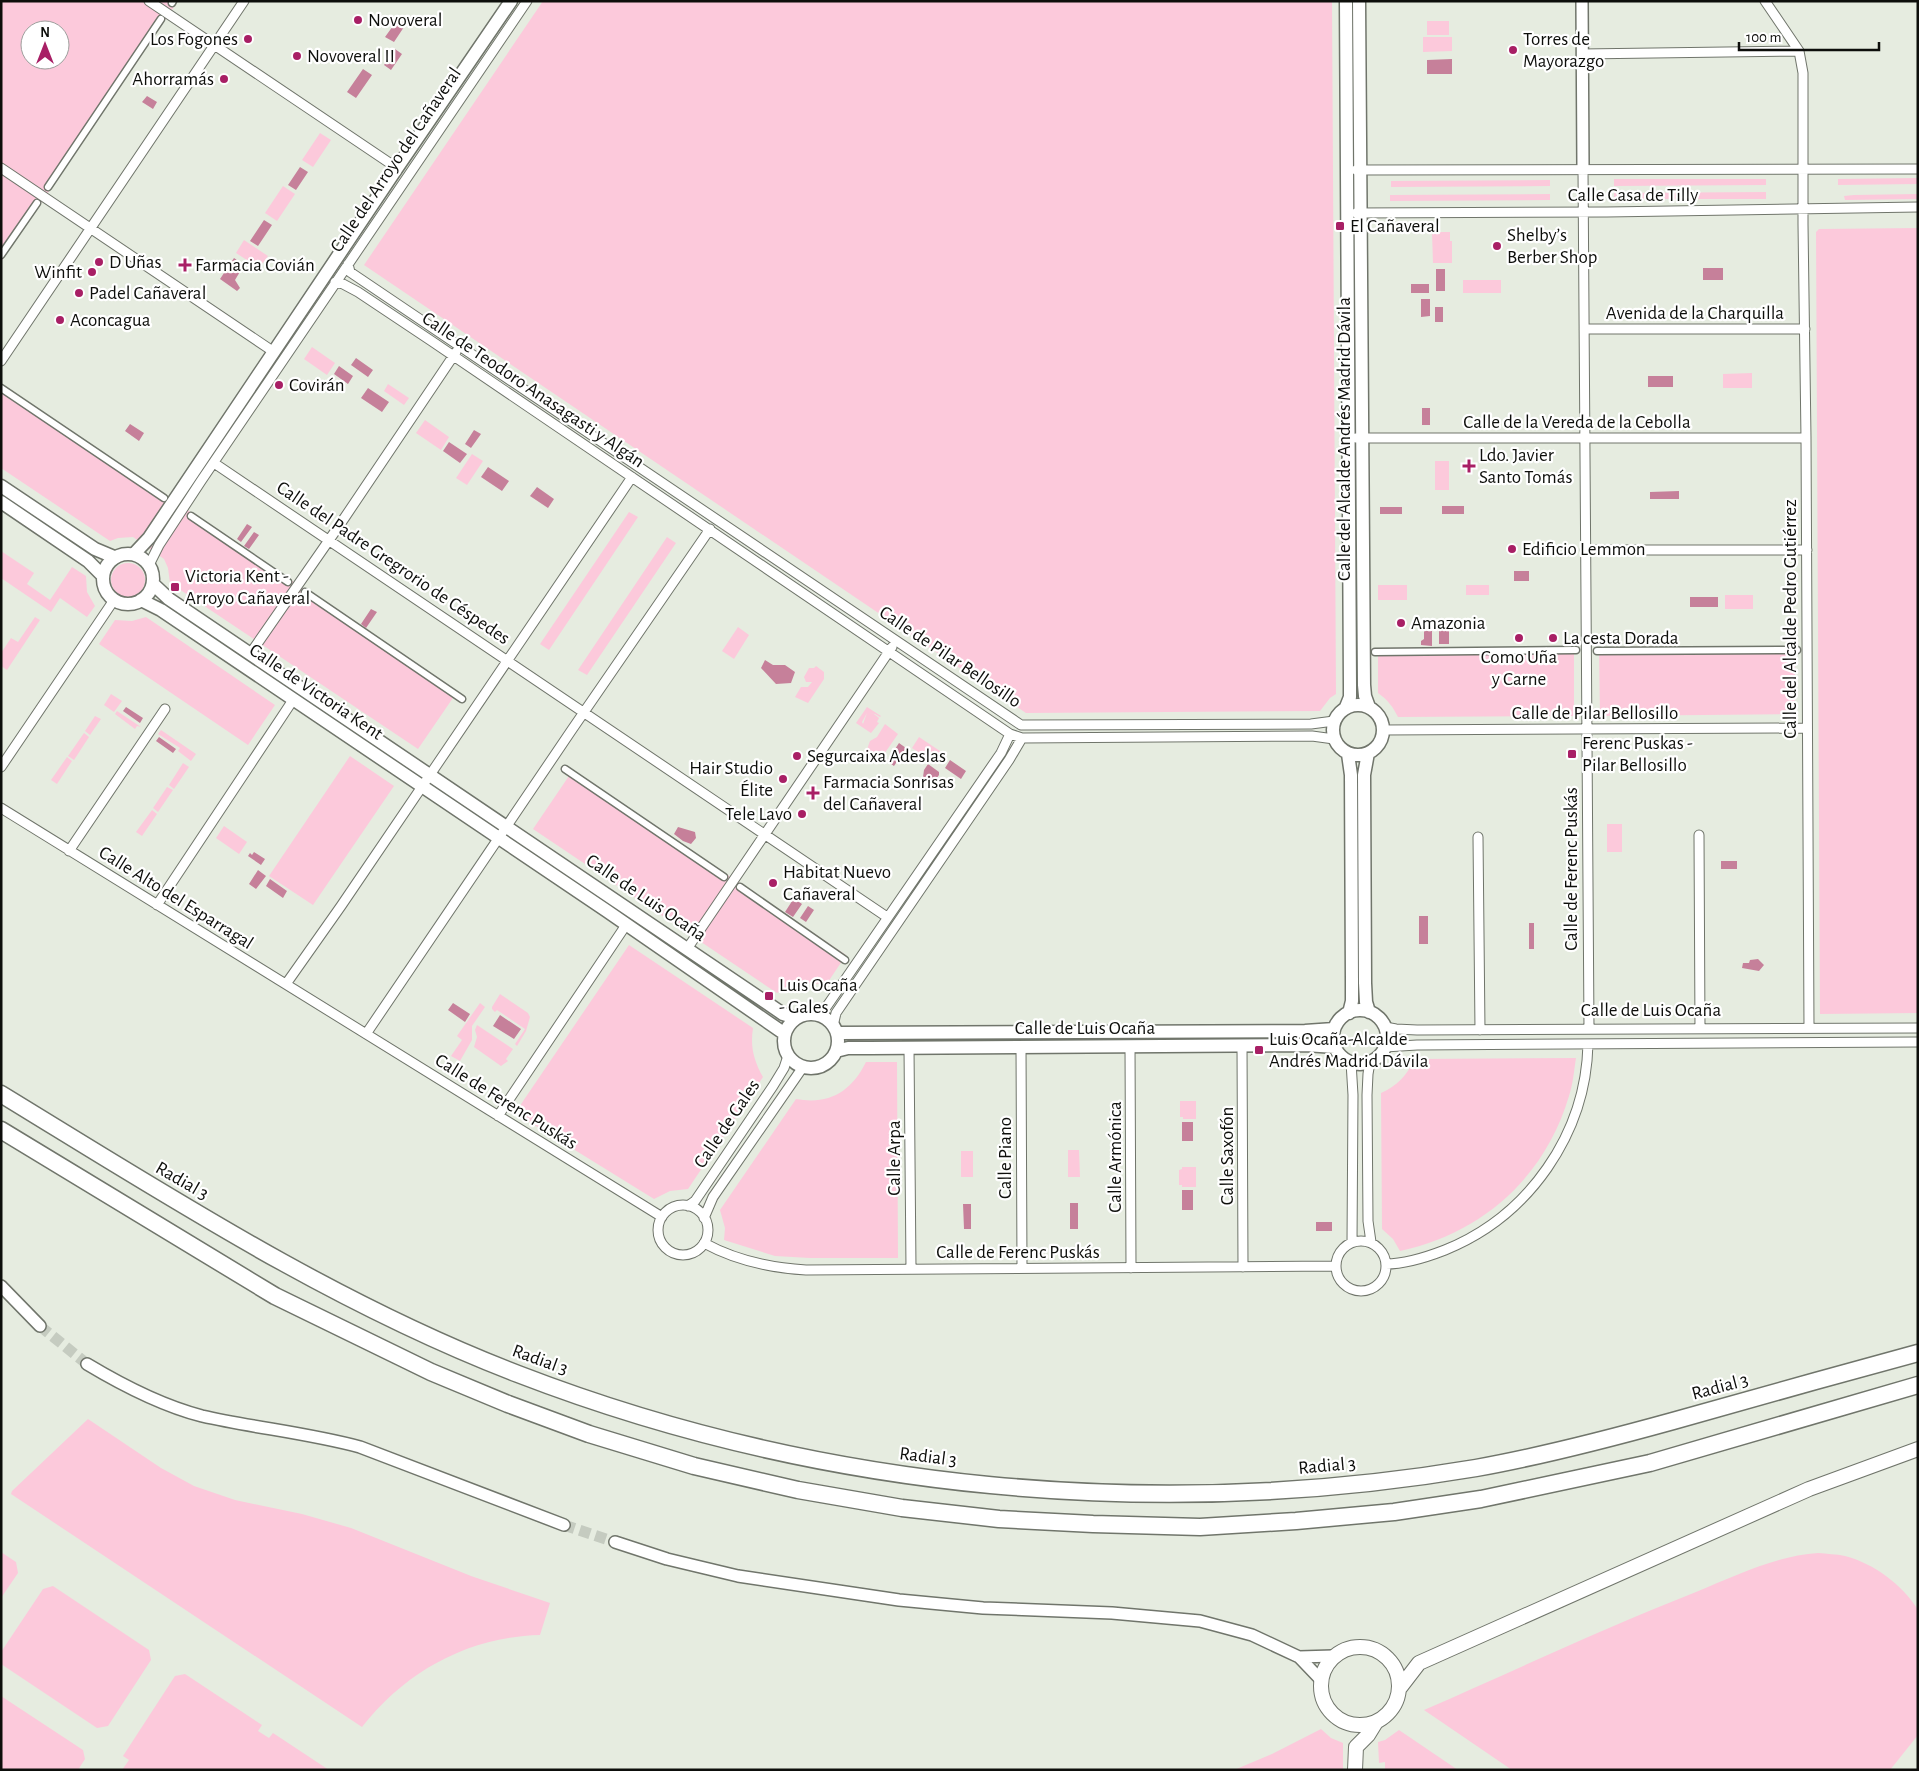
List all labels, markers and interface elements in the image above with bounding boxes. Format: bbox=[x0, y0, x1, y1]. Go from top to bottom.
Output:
place label: Novoveral bbox=[368, 11, 442, 30]
marker: Novoveral bbox=[352, 14, 364, 26]
north arrow bbox=[20, 20, 70, 70]
scale bar bbox=[1739, 20, 1879, 52]
text: N bbox=[40, 26, 50, 40]
place label: Los Fogones bbox=[150, 30, 238, 49]
place label: Torres de Mayorazgo bbox=[1523, 30, 1604, 71]
text: 100 m bbox=[1746, 30, 1781, 45]
marker: Los Fogones bbox=[242, 33, 254, 45]
marker: Torres de Mayorazgo bbox=[1507, 44, 1519, 56]
place label: Novoveral II bbox=[307, 47, 395, 66]
marker: Novoveral II bbox=[291, 50, 303, 62]
street label: Calle del Arroyo del Cañaveral bbox=[327, 64, 465, 256]
place label: Ahorramás bbox=[132, 70, 214, 89]
marker: Ahorramás bbox=[218, 73, 230, 85]
street label: Calle Casa de Tilly bbox=[1568, 186, 1698, 205]
place label: El Cañaveral bbox=[1350, 217, 1440, 236]
marker: El Cañaveral bbox=[1334, 220, 1346, 232]
place label: Shelby’s Berber Shop bbox=[1507, 226, 1597, 267]
marker: Shelby’s Berber Shop bbox=[1491, 240, 1503, 252]
place label: D Uñas bbox=[109, 253, 162, 272]
marker: D Uñas bbox=[93, 256, 105, 268]
place label: Farmacia Covián bbox=[195, 256, 315, 275]
marker: Farmacia Covián bbox=[179, 259, 191, 271]
place label: Winfit bbox=[34, 263, 82, 282]
marker: Winfit bbox=[86, 266, 98, 278]
place label: Padel Cañaveral bbox=[89, 284, 206, 303]
marker: Padel Cañaveral bbox=[73, 287, 85, 299]
street label: Calle del Alcalde Andrés Madrid Dávila bbox=[1335, 297, 1354, 581]
street label: Avenida de la Charquilla bbox=[1606, 304, 1784, 323]
street label: Calle de Teodoro Anasagasti y Algán bbox=[418, 308, 648, 472]
place label: Aconcagua bbox=[70, 311, 151, 330]
marker: Aconcagua bbox=[54, 314, 66, 326]
place label: Covirán bbox=[289, 376, 345, 395]
marker: Covirán bbox=[273, 379, 285, 391]
street label: Calle de la Vereda de la Cebolla bbox=[1463, 413, 1691, 432]
place label: Ldo. Javier Santo Tomás bbox=[1479, 446, 1572, 487]
marker: Ldo. Javier Santo Tomás bbox=[1463, 460, 1475, 472]
street label: Calle del Padre Gregrorio de Céspedes bbox=[273, 478, 513, 648]
street label: Calle del Alcalde Pedro Gutiérrez bbox=[1781, 499, 1800, 739]
place label: Edificio Lemmon bbox=[1522, 540, 1646, 559]
marker: Edificio Lemmon bbox=[1506, 543, 1518, 555]
place label: Victoria Kent - Arroyo Cañaveral bbox=[185, 567, 310, 608]
marker: Victoria Kent - Arroyo Cañaveral bbox=[169, 581, 181, 593]
street label: Calle de Pilar Bellosillo bbox=[876, 603, 1024, 711]
place label: Amazonia bbox=[1411, 614, 1486, 633]
marker: Amazonia bbox=[1395, 617, 1407, 629]
place label: La cesta Dorada bbox=[1563, 629, 1679, 648]
marker: Como Uña y Carne bbox=[1513, 632, 1525, 644]
marker: La cesta Dorada bbox=[1547, 632, 1559, 644]
street label: Calle de Victoria Kent bbox=[246, 640, 386, 744]
place label: Como Uña y Carne bbox=[1481, 648, 1557, 689]
street label: Calle de Pilar Bellosillo bbox=[1512, 704, 1678, 723]
place label: Ferenc Puskas - Pilar Bellosillo bbox=[1582, 734, 1693, 775]
place label: Segurcaixa Adeslas bbox=[807, 747, 946, 766]
marker: Ferenc Puskas - Pilar Bellosillo bbox=[1566, 748, 1578, 760]
marker: Segurcaixa Adeslas bbox=[791, 750, 803, 762]
place label: Hair Studio Élite bbox=[689, 759, 773, 800]
marker: Hair Studio Élite bbox=[777, 773, 789, 785]
place label: Farmacia Sonrisas del Cañaveral bbox=[823, 773, 954, 814]
marker: Farmacia Sonrisas del Cañaveral bbox=[807, 787, 819, 799]
street label: Calle de Ferenc Puskás bbox=[1562, 787, 1581, 951]
place label: Tele Lavo bbox=[725, 805, 792, 824]
marker: Tele Lavo bbox=[796, 808, 808, 820]
street label: Calle Alto del Esparragal bbox=[95, 843, 257, 953]
street label: Calle de Luis Ocaña bbox=[582, 851, 710, 945]
place label: Habitat Nuevo Cañaveral bbox=[783, 863, 891, 904]
marker: Habitat Nuevo Cañaveral bbox=[767, 877, 779, 889]
place label: Luis Ocaña - Gales bbox=[779, 976, 858, 1017]
marker: Luis Ocaña - Gales bbox=[763, 990, 775, 1002]
street label: Calle de Luis Ocaña bbox=[1581, 1001, 1721, 1020]
street label: Calle de Luis Ocaña bbox=[1015, 1019, 1155, 1038]
place label: Luis Ocaña-Alcalde Andrés Madrid Dávila bbox=[1269, 1030, 1429, 1071]
marker: Luis Ocaña-Alcalde Andrés Madrid Dávila bbox=[1253, 1044, 1265, 1056]
street label: Calle de Ferenc Puskás bbox=[432, 1051, 580, 1153]
street label: Calle de Gales bbox=[691, 1076, 763, 1172]
street label: Calle Armónica bbox=[1106, 1101, 1125, 1213]
street label: Calle Saxofón bbox=[1218, 1107, 1237, 1205]
street label: Calle Piano bbox=[996, 1117, 1015, 1199]
street label: Calle Arpa bbox=[885, 1120, 904, 1196]
street label: Radial 3 bbox=[152, 1158, 212, 1204]
street label: Calle de Ferenc Puskás bbox=[936, 1243, 1100, 1262]
street label: Radial 3 bbox=[510, 1341, 570, 1379]
street label: Radial 3 bbox=[1690, 1370, 1750, 1404]
street label: Radial 3 bbox=[898, 1444, 958, 1470]
street label: Radial 3 bbox=[1297, 1454, 1357, 1478]

